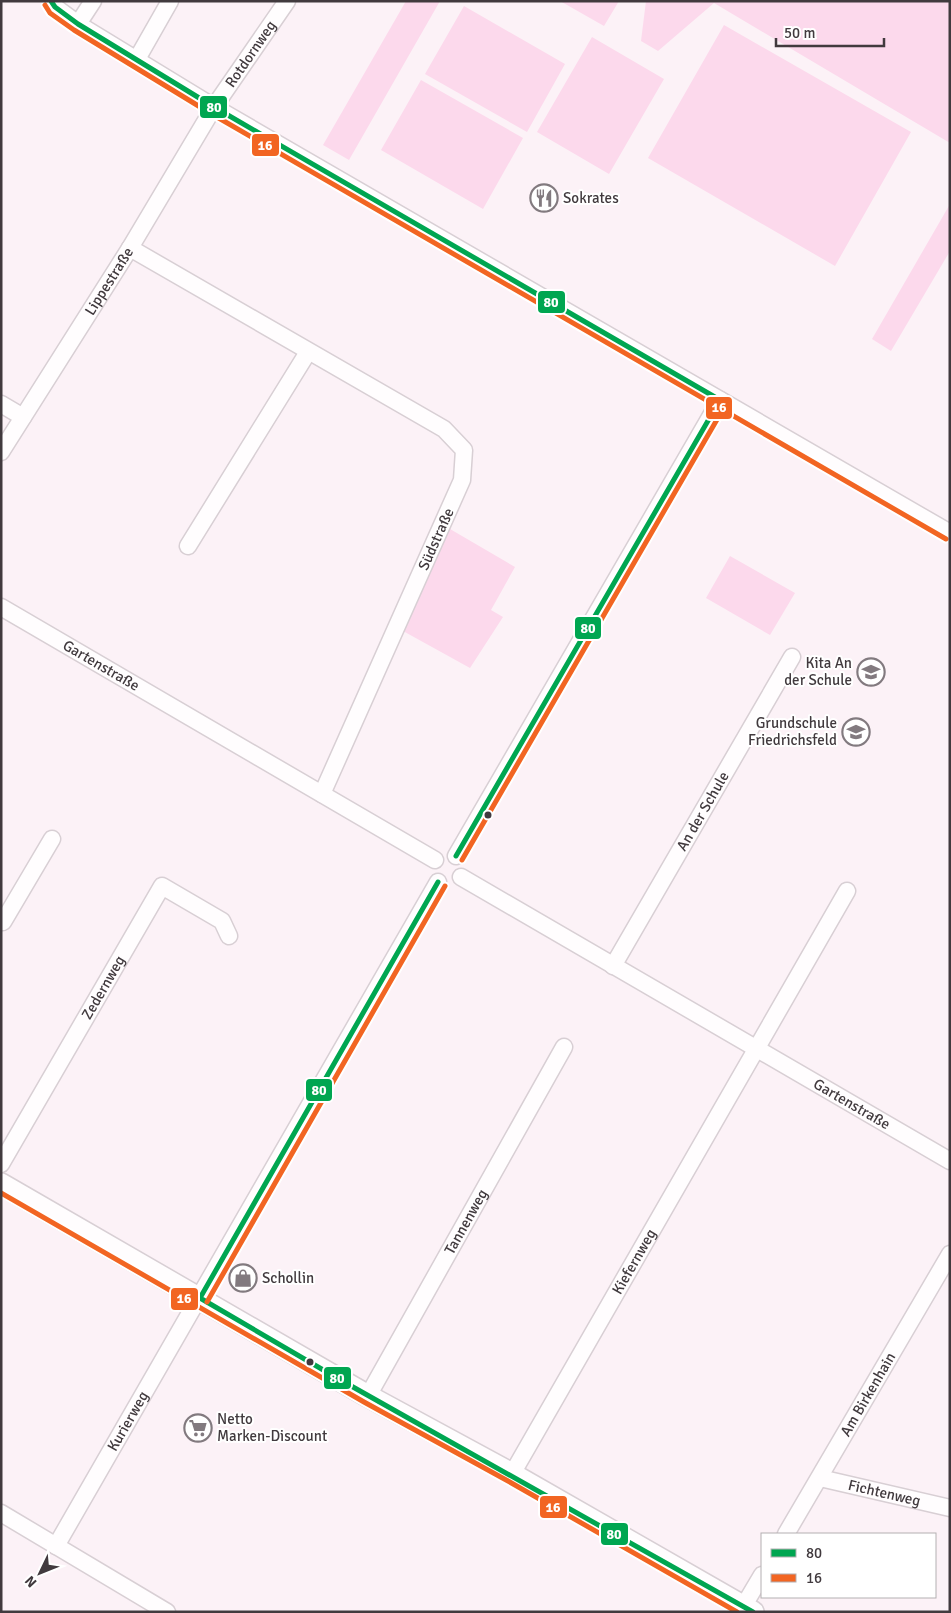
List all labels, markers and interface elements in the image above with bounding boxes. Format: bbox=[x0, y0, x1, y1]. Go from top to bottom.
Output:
scale bar bbox=[776, 15, 884, 47]
street label: Rotdornweg bbox=[221, 17, 280, 91]
text: 50 m bbox=[784, 24, 815, 42]
line badge: 80 bbox=[199, 95, 228, 119]
text: 80 bbox=[206, 99, 222, 116]
line badge: 16 bbox=[251, 133, 280, 157]
text: 16 bbox=[257, 137, 273, 154]
restaurant icon: Sokrates bbox=[529, 183, 559, 213]
place label: Sokrates bbox=[563, 189, 619, 207]
street label: Lippestraße bbox=[81, 244, 137, 319]
line badge: 80 bbox=[537, 290, 566, 314]
text: 80 bbox=[543, 294, 559, 311]
line badge: 16 bbox=[705, 396, 733, 420]
text: 16 bbox=[711, 399, 727, 416]
street label: Südstraße bbox=[414, 505, 458, 573]
line badge: 80 bbox=[574, 616, 602, 640]
text: 80 bbox=[580, 620, 596, 637]
street label: Gartenstraße bbox=[60, 636, 143, 695]
place label: Kita An der Schule bbox=[784, 654, 852, 689]
school or university icon: Kita An der Schule bbox=[856, 657, 886, 687]
place label: Grundschule Friedrichsfeld bbox=[748, 714, 837, 749]
school or university icon: Grundschule Friedrichsfeld bbox=[841, 717, 871, 747]
street label: An der Schule bbox=[673, 768, 733, 854]
unlabelled marker bbox=[483, 810, 493, 820]
street label: Zedernweg bbox=[78, 952, 129, 1023]
street label: Gartenstraße bbox=[810, 1075, 893, 1133]
line badge: 80 bbox=[305, 1078, 333, 1102]
text: 80 bbox=[311, 1082, 327, 1099]
street label: Tannenweg bbox=[441, 1186, 491, 1257]
street label: Kiefernweg bbox=[608, 1226, 660, 1298]
shop icon: Schollin bbox=[228, 1263, 258, 1293]
place label: Schollin bbox=[262, 1269, 314, 1287]
line badge: 16 bbox=[170, 1287, 199, 1311]
text: 16 bbox=[176, 1290, 192, 1307]
street label: Am Birkenhain bbox=[836, 1349, 899, 1439]
unlabelled marker bbox=[305, 1357, 315, 1367]
line badge: 80 bbox=[323, 1366, 352, 1390]
text: 80 bbox=[329, 1370, 345, 1387]
street label: Kurierweg bbox=[104, 1388, 152, 1454]
place label: Netto Marken-Discount bbox=[217, 1410, 327, 1445]
supermarket icon: Netto Marken-Discount bbox=[183, 1413, 213, 1443]
street label: Fichtenweg bbox=[846, 1476, 922, 1510]
line badge: 16 bbox=[539, 1495, 568, 1519]
text: 16 bbox=[545, 1499, 561, 1516]
line badge: 80 bbox=[600, 1522, 629, 1546]
text: 80 bbox=[606, 1526, 622, 1543]
legend bbox=[761, 1533, 936, 1598]
text: 80 bbox=[806, 1544, 822, 1562]
north arrow bbox=[15, 1548, 65, 1598]
text: 16 bbox=[806, 1569, 822, 1587]
text: N bbox=[21, 1572, 40, 1591]

